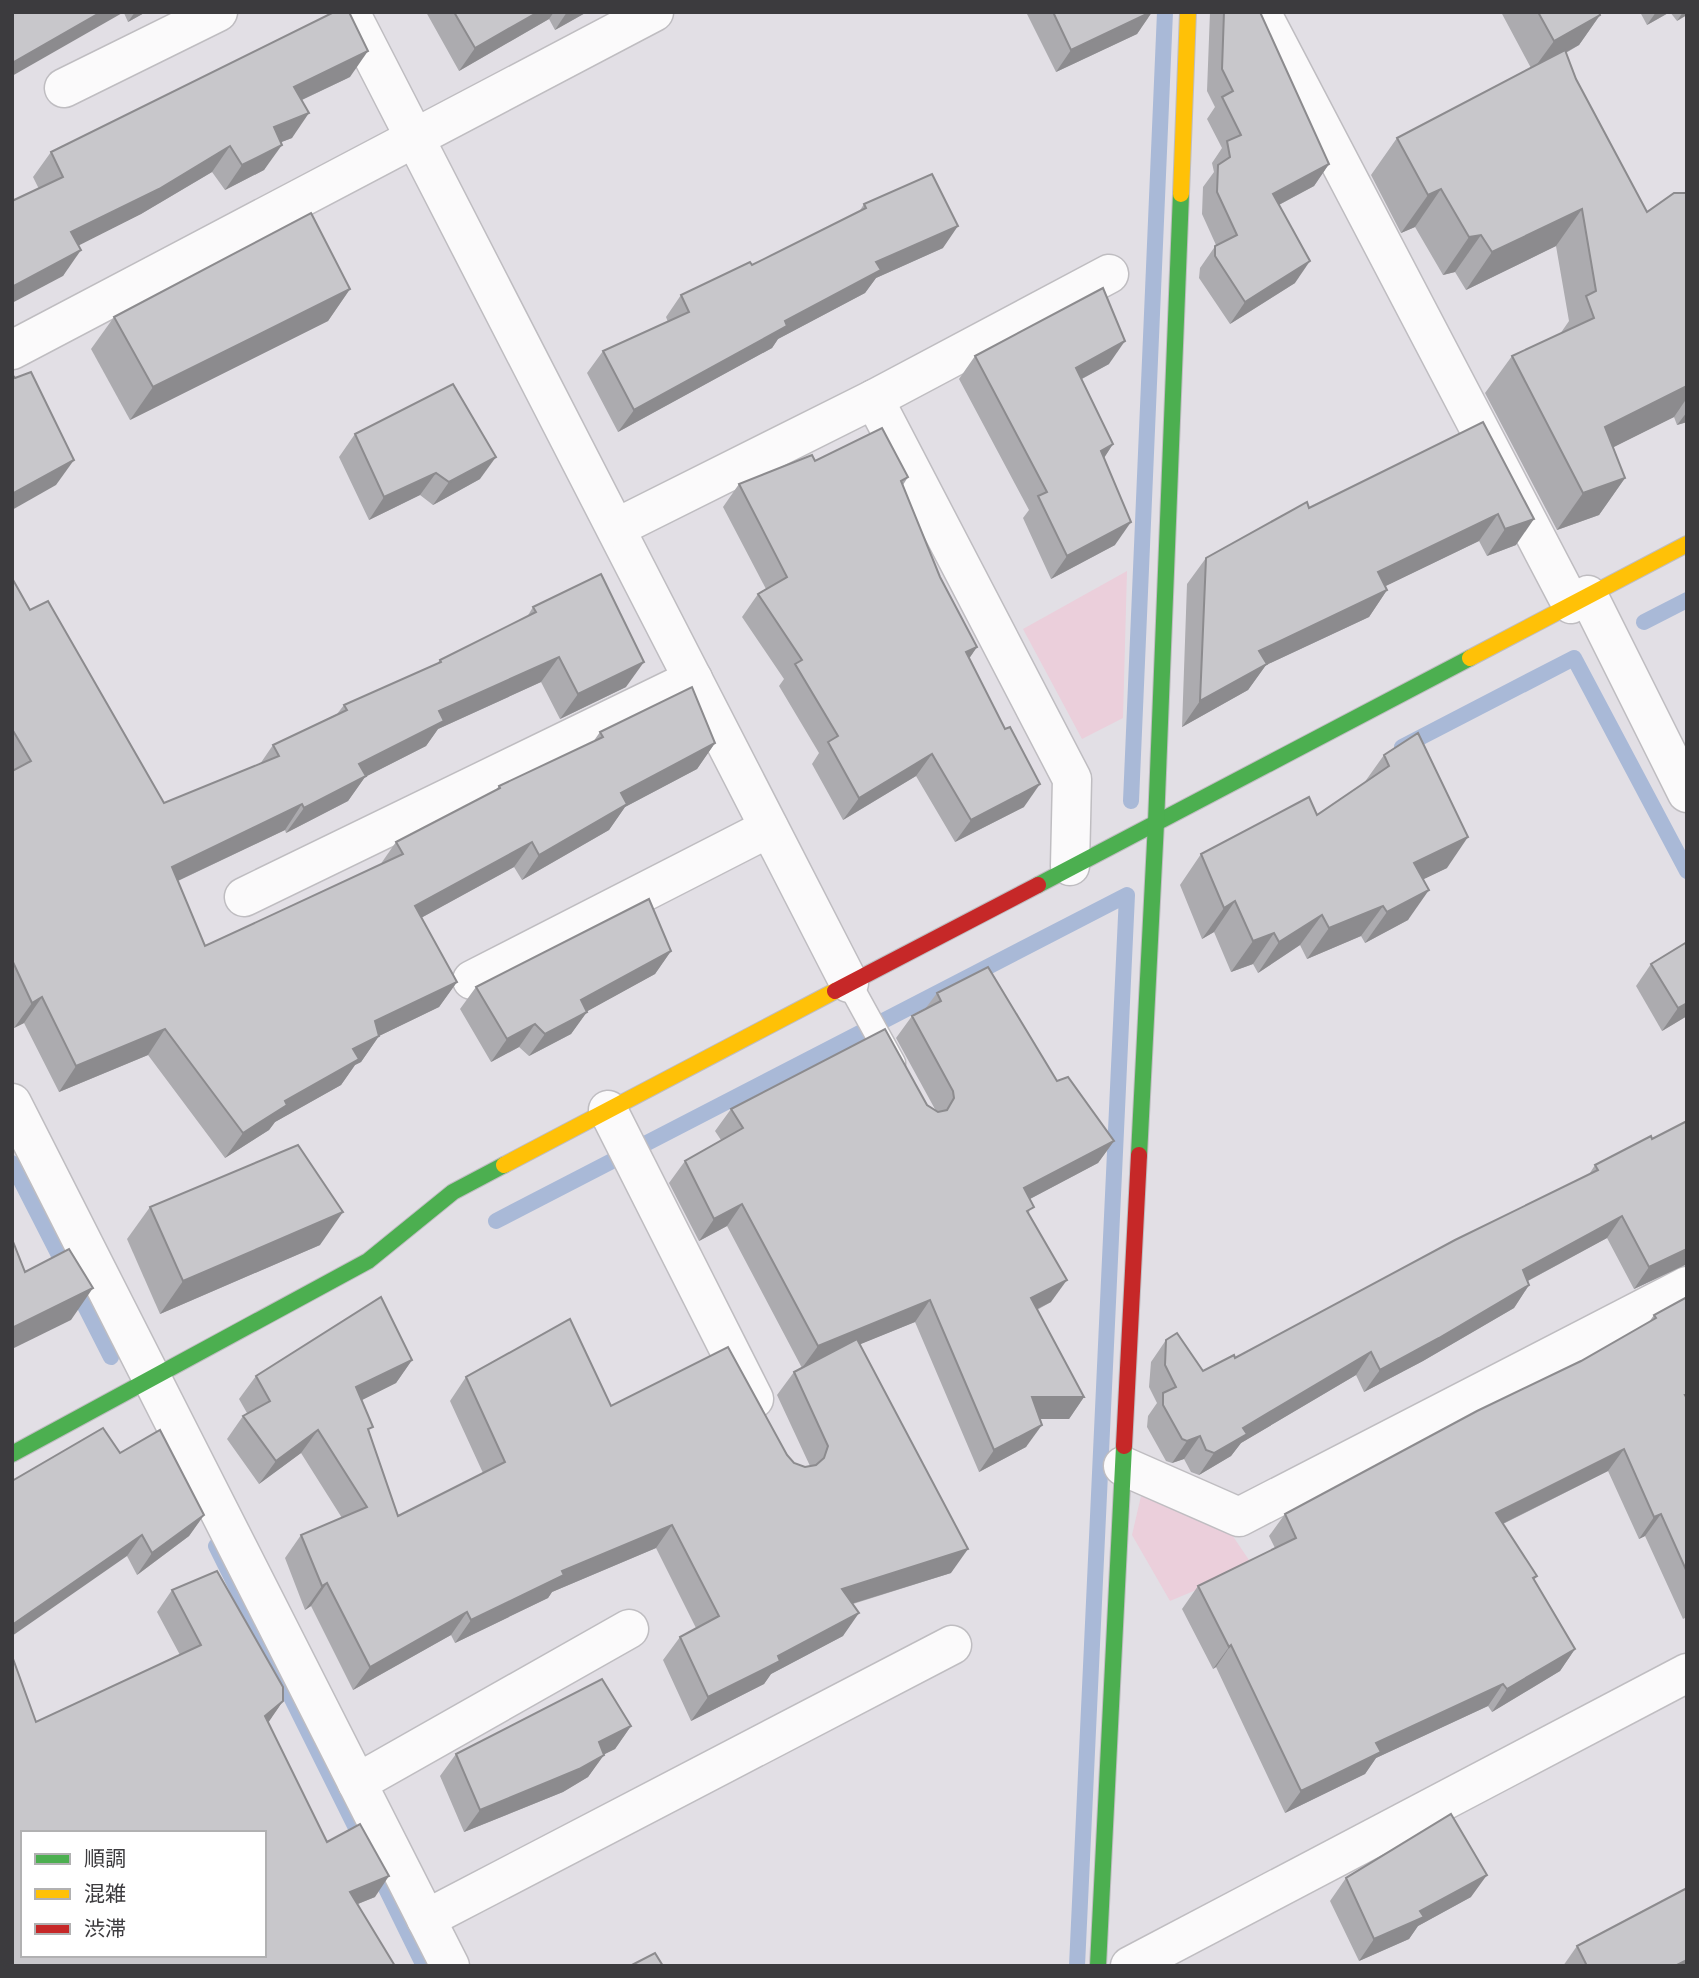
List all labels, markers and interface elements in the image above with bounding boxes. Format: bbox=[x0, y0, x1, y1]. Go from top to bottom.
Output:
legend bbox=[21, 1831, 266, 1957]
text: 順調 bbox=[84, 1846, 126, 1872]
text: 混雑 bbox=[84, 1881, 126, 1907]
text: 渋滞 bbox=[84, 1916, 126, 1942]

